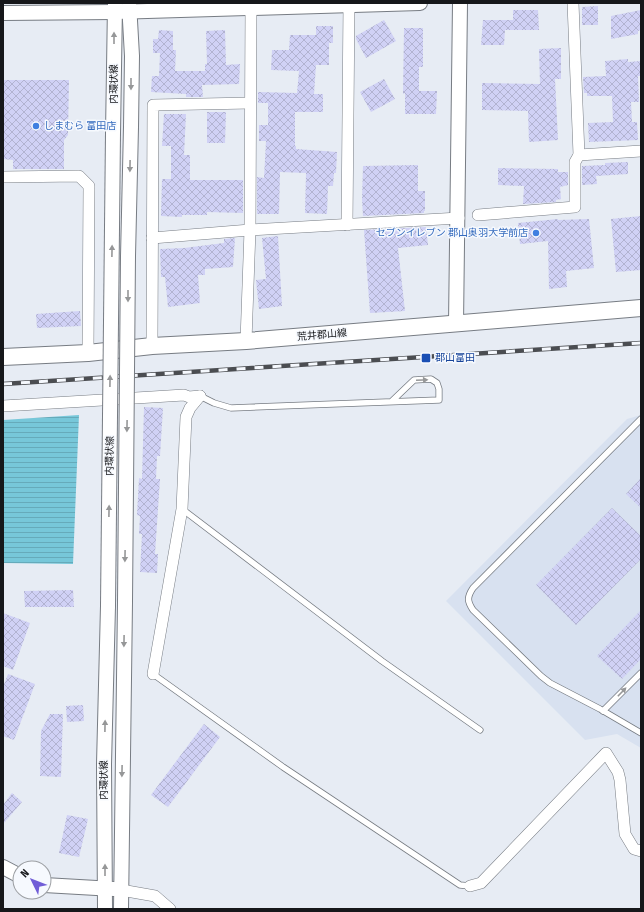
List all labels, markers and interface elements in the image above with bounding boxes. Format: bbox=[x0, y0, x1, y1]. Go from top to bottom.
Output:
one-way arrow bbox=[111, 31, 117, 44]
street label: 内環状線 bbox=[108, 64, 120, 104]
one-way arrow bbox=[128, 78, 134, 91]
place label: しまむら 富田店 bbox=[44, 120, 116, 132]
marker: しまむら 富田店 bbox=[31, 121, 41, 131]
one-way arrow bbox=[127, 160, 133, 173]
place label: セブンイレブン 郡山奥羽大学前店 bbox=[376, 227, 528, 239]
marker: セブンイレブン 郡山奥羽大学前店 bbox=[531, 228, 541, 238]
one-way arrow bbox=[109, 244, 115, 257]
one-way arrow bbox=[125, 290, 131, 303]
street label: 荒井郡山線 bbox=[297, 327, 347, 343]
marker: 郡山富田 bbox=[420, 352, 432, 364]
place label: 郡山富田 bbox=[435, 352, 475, 364]
one-way arrow bbox=[107, 374, 113, 387]
one-way arrow bbox=[416, 376, 428, 383]
one-way arrow bbox=[124, 420, 130, 433]
street label: 内環状線 bbox=[104, 436, 116, 476]
one-way arrow bbox=[106, 504, 112, 517]
one-way arrow bbox=[122, 550, 128, 563]
one-way arrow bbox=[121, 635, 127, 648]
one-way arrow bbox=[617, 687, 627, 697]
one-way arrow bbox=[102, 719, 108, 732]
street label: 内環状線 bbox=[98, 760, 110, 800]
one-way arrow bbox=[119, 765, 126, 777]
north arrow bbox=[12, 860, 52, 900]
one-way arrow bbox=[102, 863, 108, 876]
text: N bbox=[18, 867, 32, 880]

